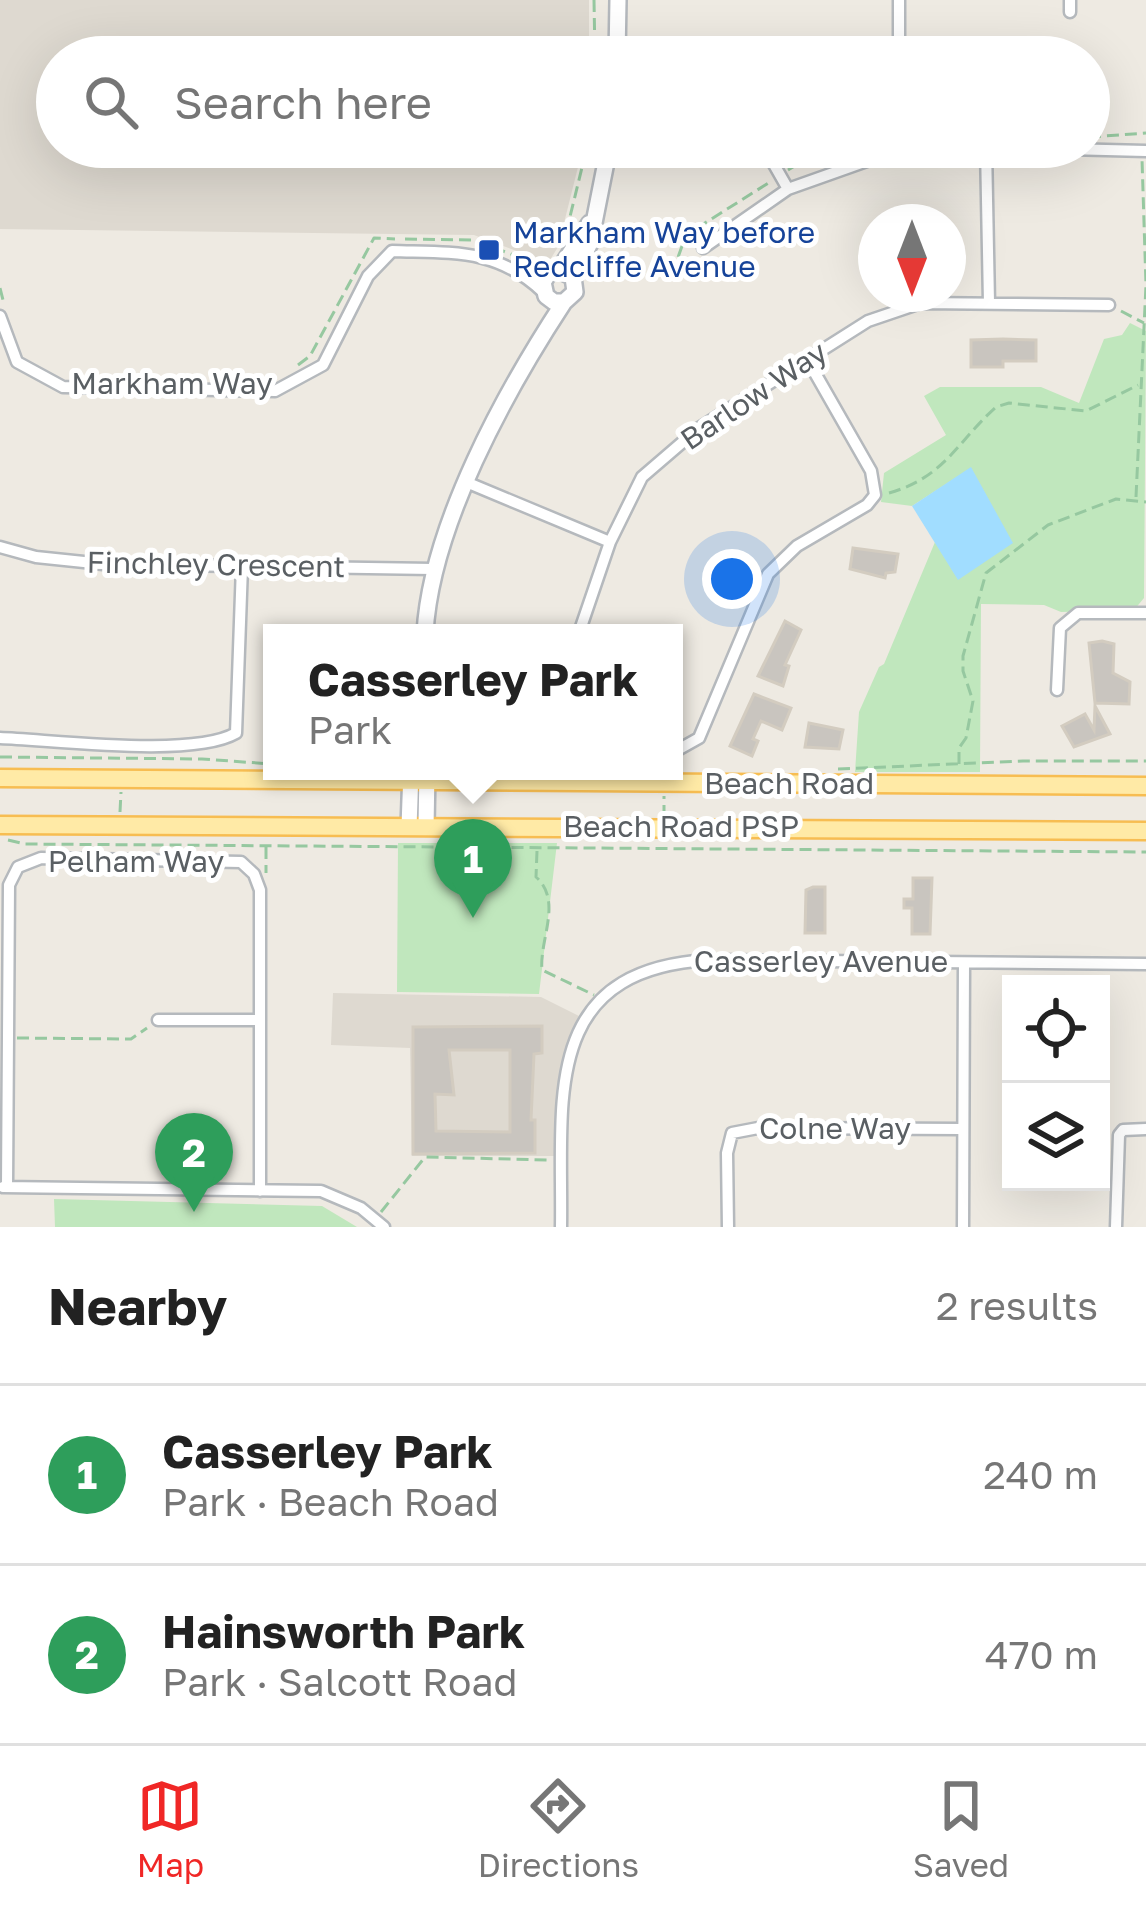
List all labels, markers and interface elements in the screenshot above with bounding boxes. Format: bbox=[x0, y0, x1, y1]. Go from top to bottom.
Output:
search box bbox=[36, 36, 1110, 168]
icon: search bbox=[78, 69, 144, 135]
text: Search here bbox=[174, 75, 432, 129]
north arrow bbox=[858, 204, 966, 312]
place label: Markham Way before Redcliffe Avenue bbox=[513, 214, 815, 284]
marker: Markham Way before Redcliffe Avenue bbox=[476, 237, 502, 263]
street label: Barlow Way bbox=[674, 333, 833, 457]
street label: Markham Way bbox=[71, 365, 273, 401]
street label: Finchley Crescent bbox=[86, 544, 346, 584]
your location bbox=[702, 549, 762, 609]
popup bbox=[263, 624, 683, 780]
text: Casserley Park bbox=[308, 652, 638, 706]
text: Park bbox=[308, 706, 392, 753]
street label: Beach Road bbox=[704, 765, 874, 801]
street label: Beach Road PSP bbox=[563, 808, 799, 844]
pin: 1 bbox=[434, 819, 512, 918]
street label: Pelham Way bbox=[48, 843, 224, 879]
street label: Casserley Avenue bbox=[694, 943, 948, 979]
map controls bbox=[1002, 975, 1110, 1191]
button: locate bbox=[1002, 975, 1110, 1083]
button: layers bbox=[1002, 1083, 1110, 1191]
street label: Colne Way bbox=[759, 1110, 911, 1146]
pin: 2 bbox=[155, 1113, 233, 1212]
text: Nearby bbox=[48, 1275, 227, 1336]
text: 2 results bbox=[936, 1282, 1098, 1329]
text: Casserley Park bbox=[162, 1424, 493, 1478]
text: 1 bbox=[77, 1451, 97, 1498]
text: 240 m bbox=[983, 1451, 1098, 1498]
text: Park · Beach Road bbox=[162, 1478, 499, 1525]
text: Hainsworth Park bbox=[162, 1604, 525, 1658]
text: 2 bbox=[75, 1631, 99, 1678]
text: 470 m bbox=[985, 1631, 1098, 1678]
text: Park · Salcott Road bbox=[162, 1658, 518, 1705]
tab: Map bbox=[137, 1773, 204, 1884]
tab: Directions bbox=[478, 1773, 639, 1884]
tab: Saved bbox=[913, 1773, 1009, 1884]

